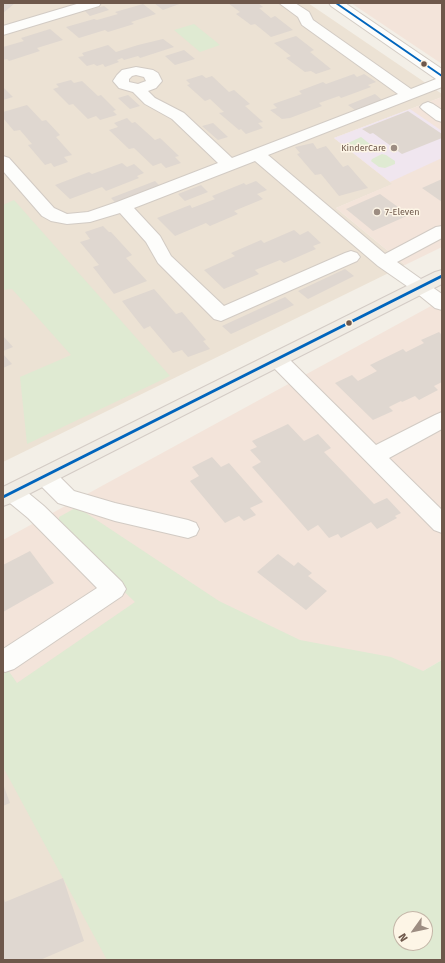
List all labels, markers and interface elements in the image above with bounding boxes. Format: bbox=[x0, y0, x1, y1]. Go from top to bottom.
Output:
unlabelled marker bbox=[419, 59, 429, 69]
place label: KinderCare bbox=[341, 143, 386, 153]
marker: KinderCare bbox=[389, 143, 399, 153]
marker: 7-Eleven bbox=[372, 207, 382, 217]
place label: 7-Eleven bbox=[385, 207, 419, 217]
unlabelled marker bbox=[344, 318, 354, 328]
north arrow bbox=[393, 911, 433, 951]
text: N bbox=[396, 931, 411, 944]

